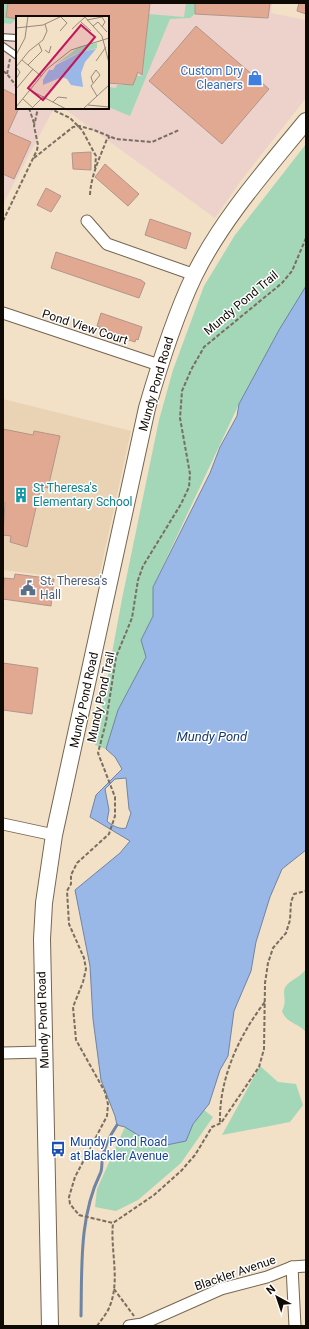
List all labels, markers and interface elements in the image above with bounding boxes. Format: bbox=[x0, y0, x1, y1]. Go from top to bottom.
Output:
inset map bbox=[16, 16, 109, 109]
place label: Custom Dry Cleaners bbox=[181, 64, 243, 92]
shop icon: Custom Dry Cleaners bbox=[246, 69, 264, 87]
street label: Mundy Pond Trail bbox=[201, 268, 281, 338]
street label: Pond View Court bbox=[40, 307, 130, 347]
street label: Mundy Pond Road bbox=[136, 335, 176, 433]
place label: St Theresa's Elementary School bbox=[33, 481, 133, 509]
building icon: St Theresa's Elementary School bbox=[12, 486, 30, 504]
place label: St. Theresa's Hall bbox=[40, 574, 108, 602]
public building icon: St. Theresa's Hall bbox=[19, 579, 37, 597]
street label: Mundy Pond Trail bbox=[85, 650, 117, 744]
street label: Mundy Pond Road bbox=[67, 651, 101, 749]
water label: Mundy Pond bbox=[177, 729, 248, 744]
street label: Mundy Pond Road bbox=[34, 971, 52, 1069]
place label: Mundy Pond Road at Blackler Avenue bbox=[70, 1135, 168, 1163]
bus stop icon: Mundy Pond Road at Blackler Avenue bbox=[49, 1140, 67, 1158]
street label: Blackler Avenue bbox=[193, 1253, 277, 1293]
north arrow bbox=[257, 1277, 297, 1317]
text: N bbox=[264, 1282, 278, 1297]

